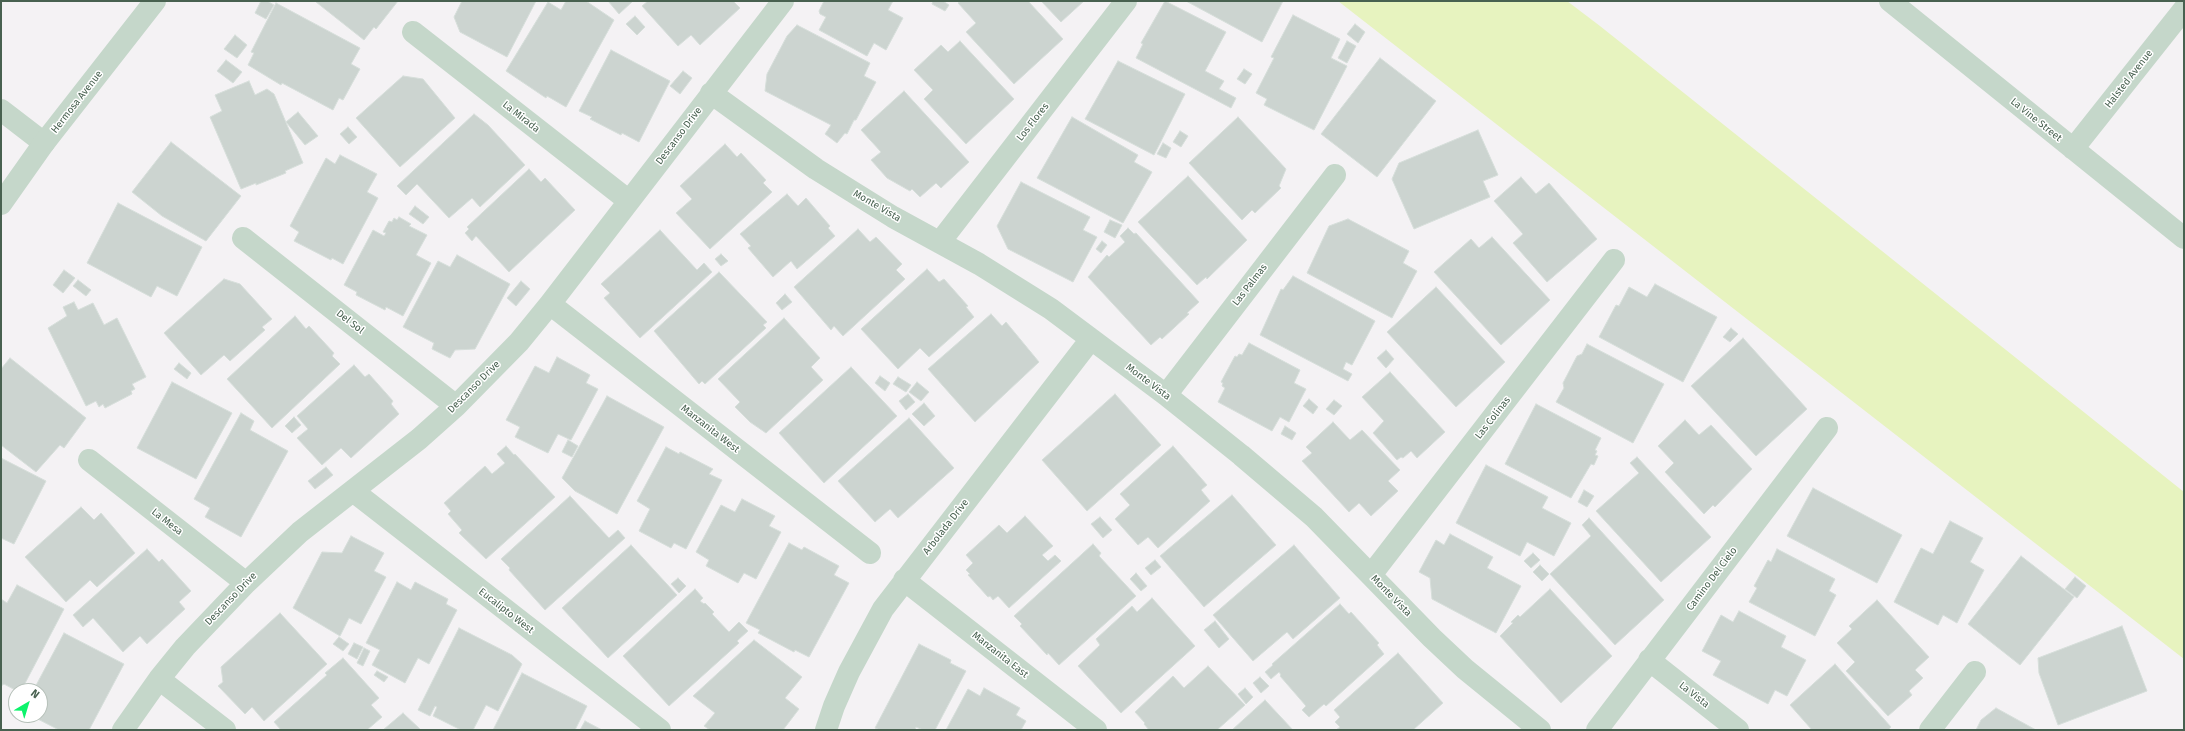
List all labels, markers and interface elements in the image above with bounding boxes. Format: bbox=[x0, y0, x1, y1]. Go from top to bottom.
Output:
street label: Halsted Avenue bbox=[2103, 48, 2155, 110]
street label: Hermosa Avenue bbox=[49, 68, 105, 136]
street label: La Vine Street bbox=[2008, 96, 2064, 144]
street label: La Mirada bbox=[500, 99, 542, 135]
street label: Los Flores bbox=[1014, 101, 1052, 143]
street label: Descanso Drive bbox=[653, 105, 705, 167]
street label: Monte Vista bbox=[851, 188, 903, 224]
street label: Las Palmas bbox=[1230, 262, 1270, 308]
street label: Del Sol bbox=[334, 308, 366, 336]
street label: Descanso Drive bbox=[445, 358, 503, 416]
street label: Monte Vista bbox=[1123, 361, 1173, 403]
street label: Las Colinas bbox=[1473, 394, 1513, 442]
street label: Manzanita West bbox=[678, 402, 742, 456]
street label: Arbolada Drive bbox=[921, 497, 971, 557]
street label: La Mesa bbox=[149, 506, 185, 538]
street label: Camino Del Cielo bbox=[1684, 545, 1740, 613]
street label: Descanso Drive bbox=[203, 570, 259, 628]
street label: Monte Vista bbox=[1368, 573, 1414, 619]
street label: Eucalipto West bbox=[476, 586, 536, 636]
street label: Manzanita East bbox=[970, 629, 1030, 681]
street label: La Vista bbox=[1677, 679, 1711, 711]
north arrow bbox=[8, 683, 48, 723]
text: N bbox=[28, 687, 42, 701]

